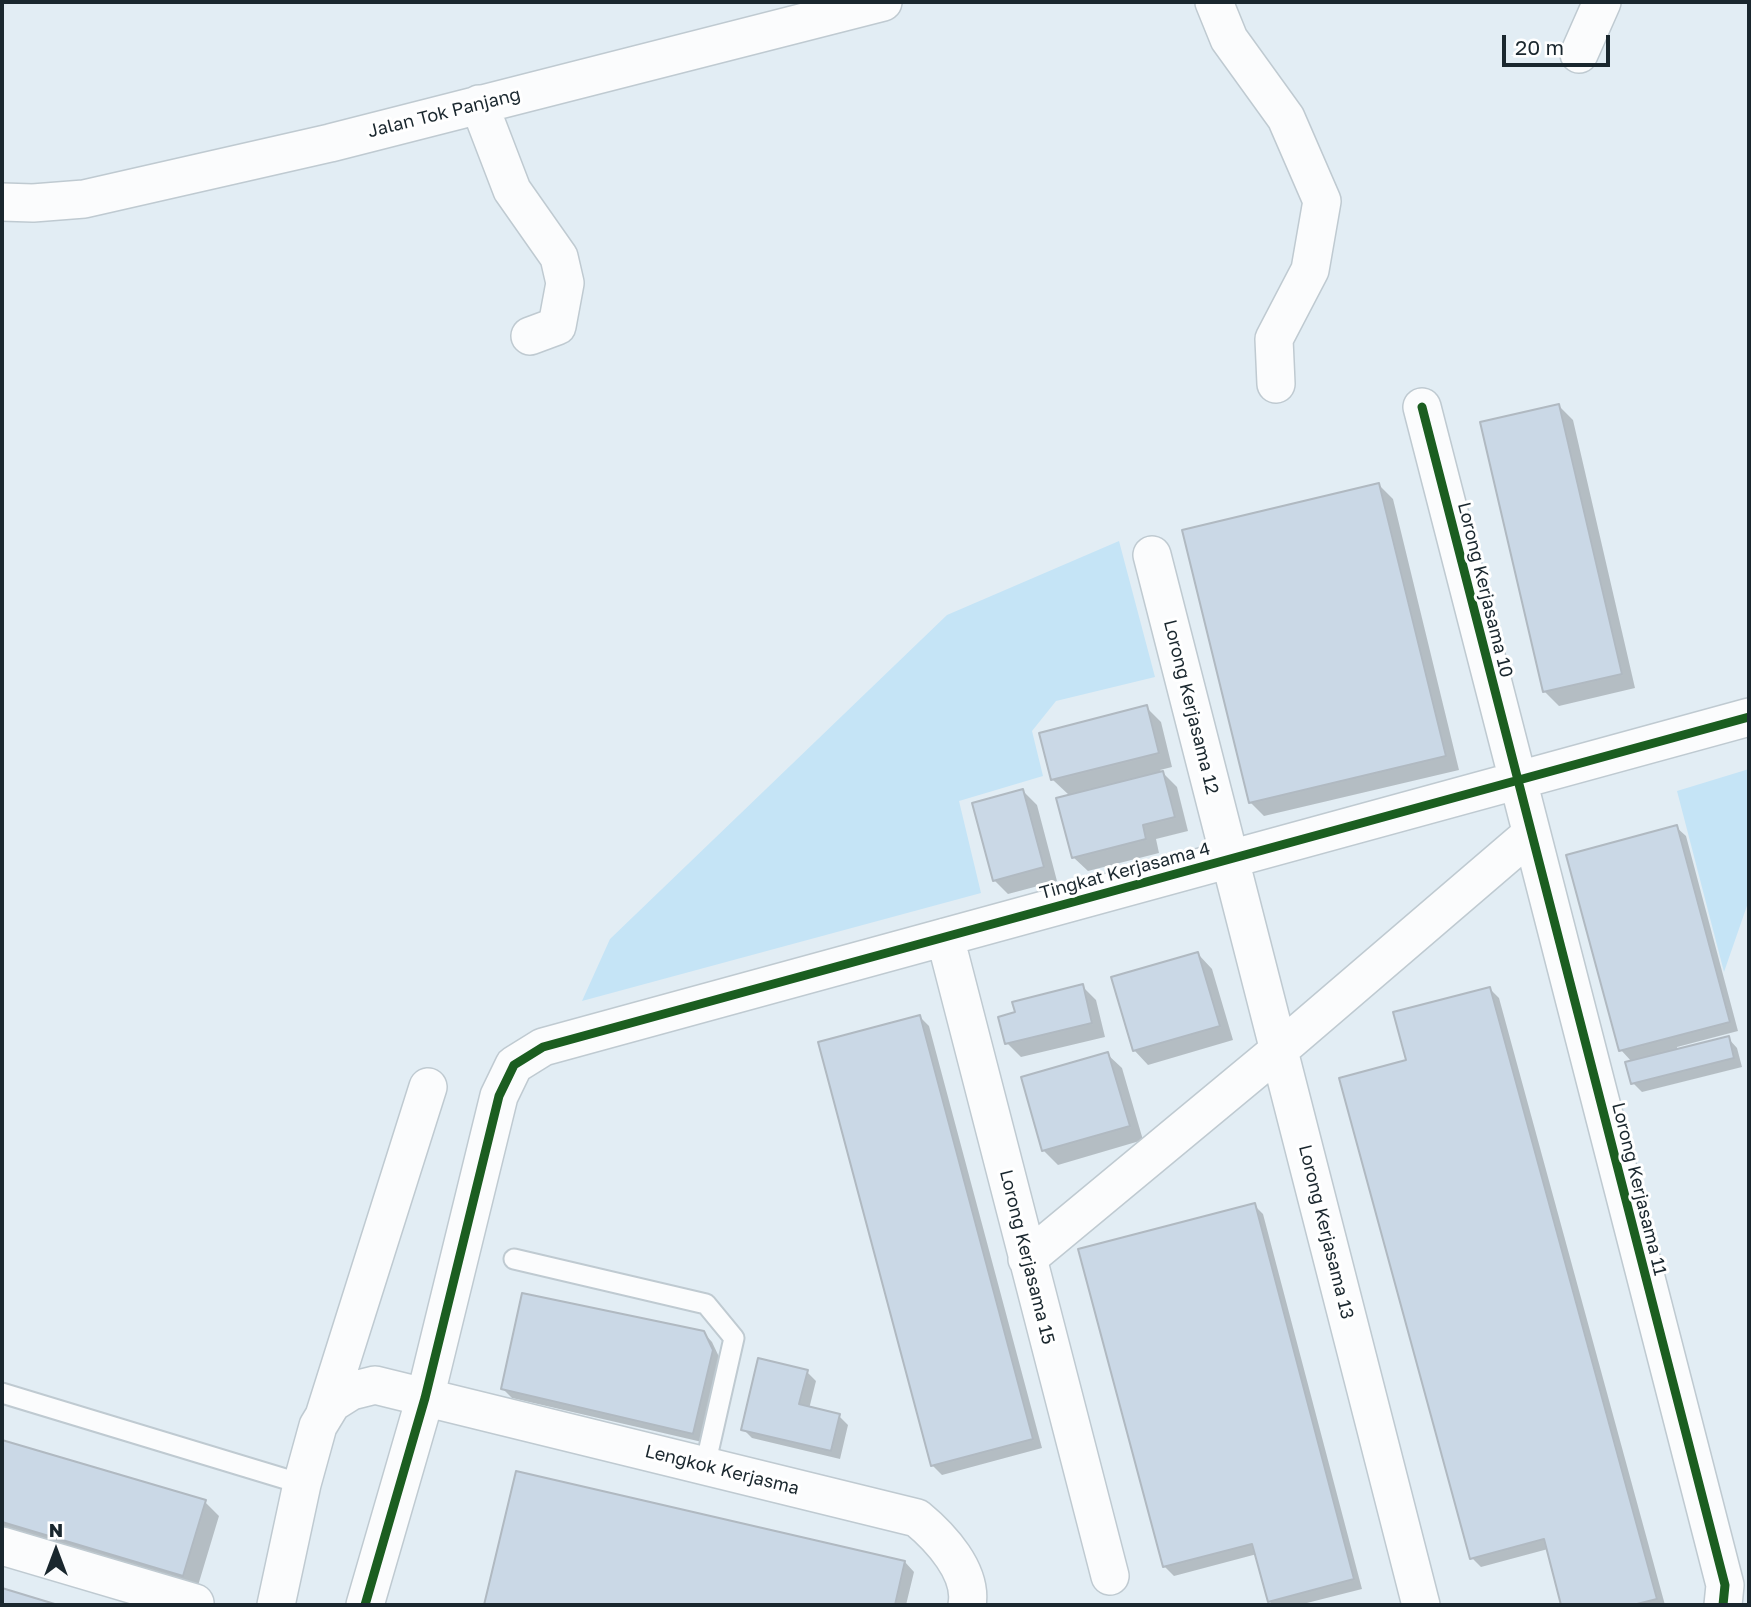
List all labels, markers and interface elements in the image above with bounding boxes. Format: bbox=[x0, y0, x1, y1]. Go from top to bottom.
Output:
scale bar bbox=[1506, 21, 1614, 65]
text: 20 m bbox=[1515, 34, 1564, 60]
street label: Jalan Tok Panjang bbox=[365, 84, 523, 142]
street label: Lorong Kerjasama 10 bbox=[1453, 500, 1517, 680]
street label: Lorong Kerjasama 12 bbox=[1159, 617, 1223, 797]
street label: Tingkat Kerjasama 4 bbox=[1037, 838, 1213, 904]
street label: Lorong Kerjasama 11 bbox=[1607, 1100, 1671, 1278]
street label: Lorong Kerjasama 13 bbox=[1294, 1142, 1358, 1322]
street label: Lorong Kerjasama 15 bbox=[995, 1167, 1059, 1347]
street label: Lengkok Kerjasma bbox=[643, 1440, 801, 1500]
north arrow bbox=[21, 1516, 91, 1586]
text: N bbox=[49, 1518, 63, 1541]

